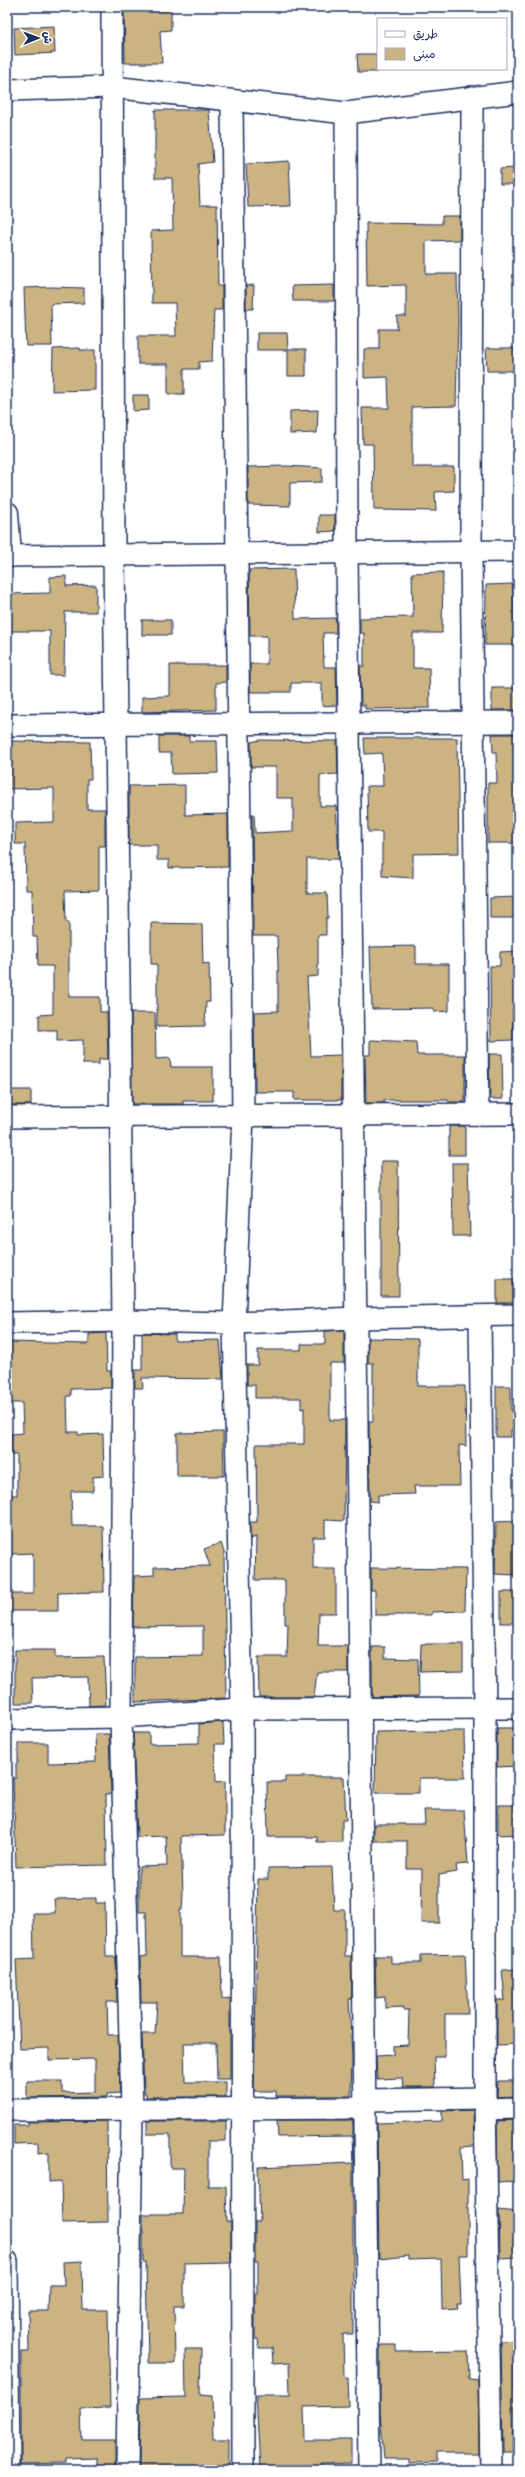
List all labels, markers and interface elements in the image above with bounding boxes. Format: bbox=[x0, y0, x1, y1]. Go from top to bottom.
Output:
north arrow bbox=[18, 18, 58, 58]
legend bbox=[377, 18, 507, 70]
text: طريق bbox=[413, 27, 438, 43]
text: ش bbox=[40, 32, 54, 44]
text: مبنى bbox=[413, 47, 436, 63]

